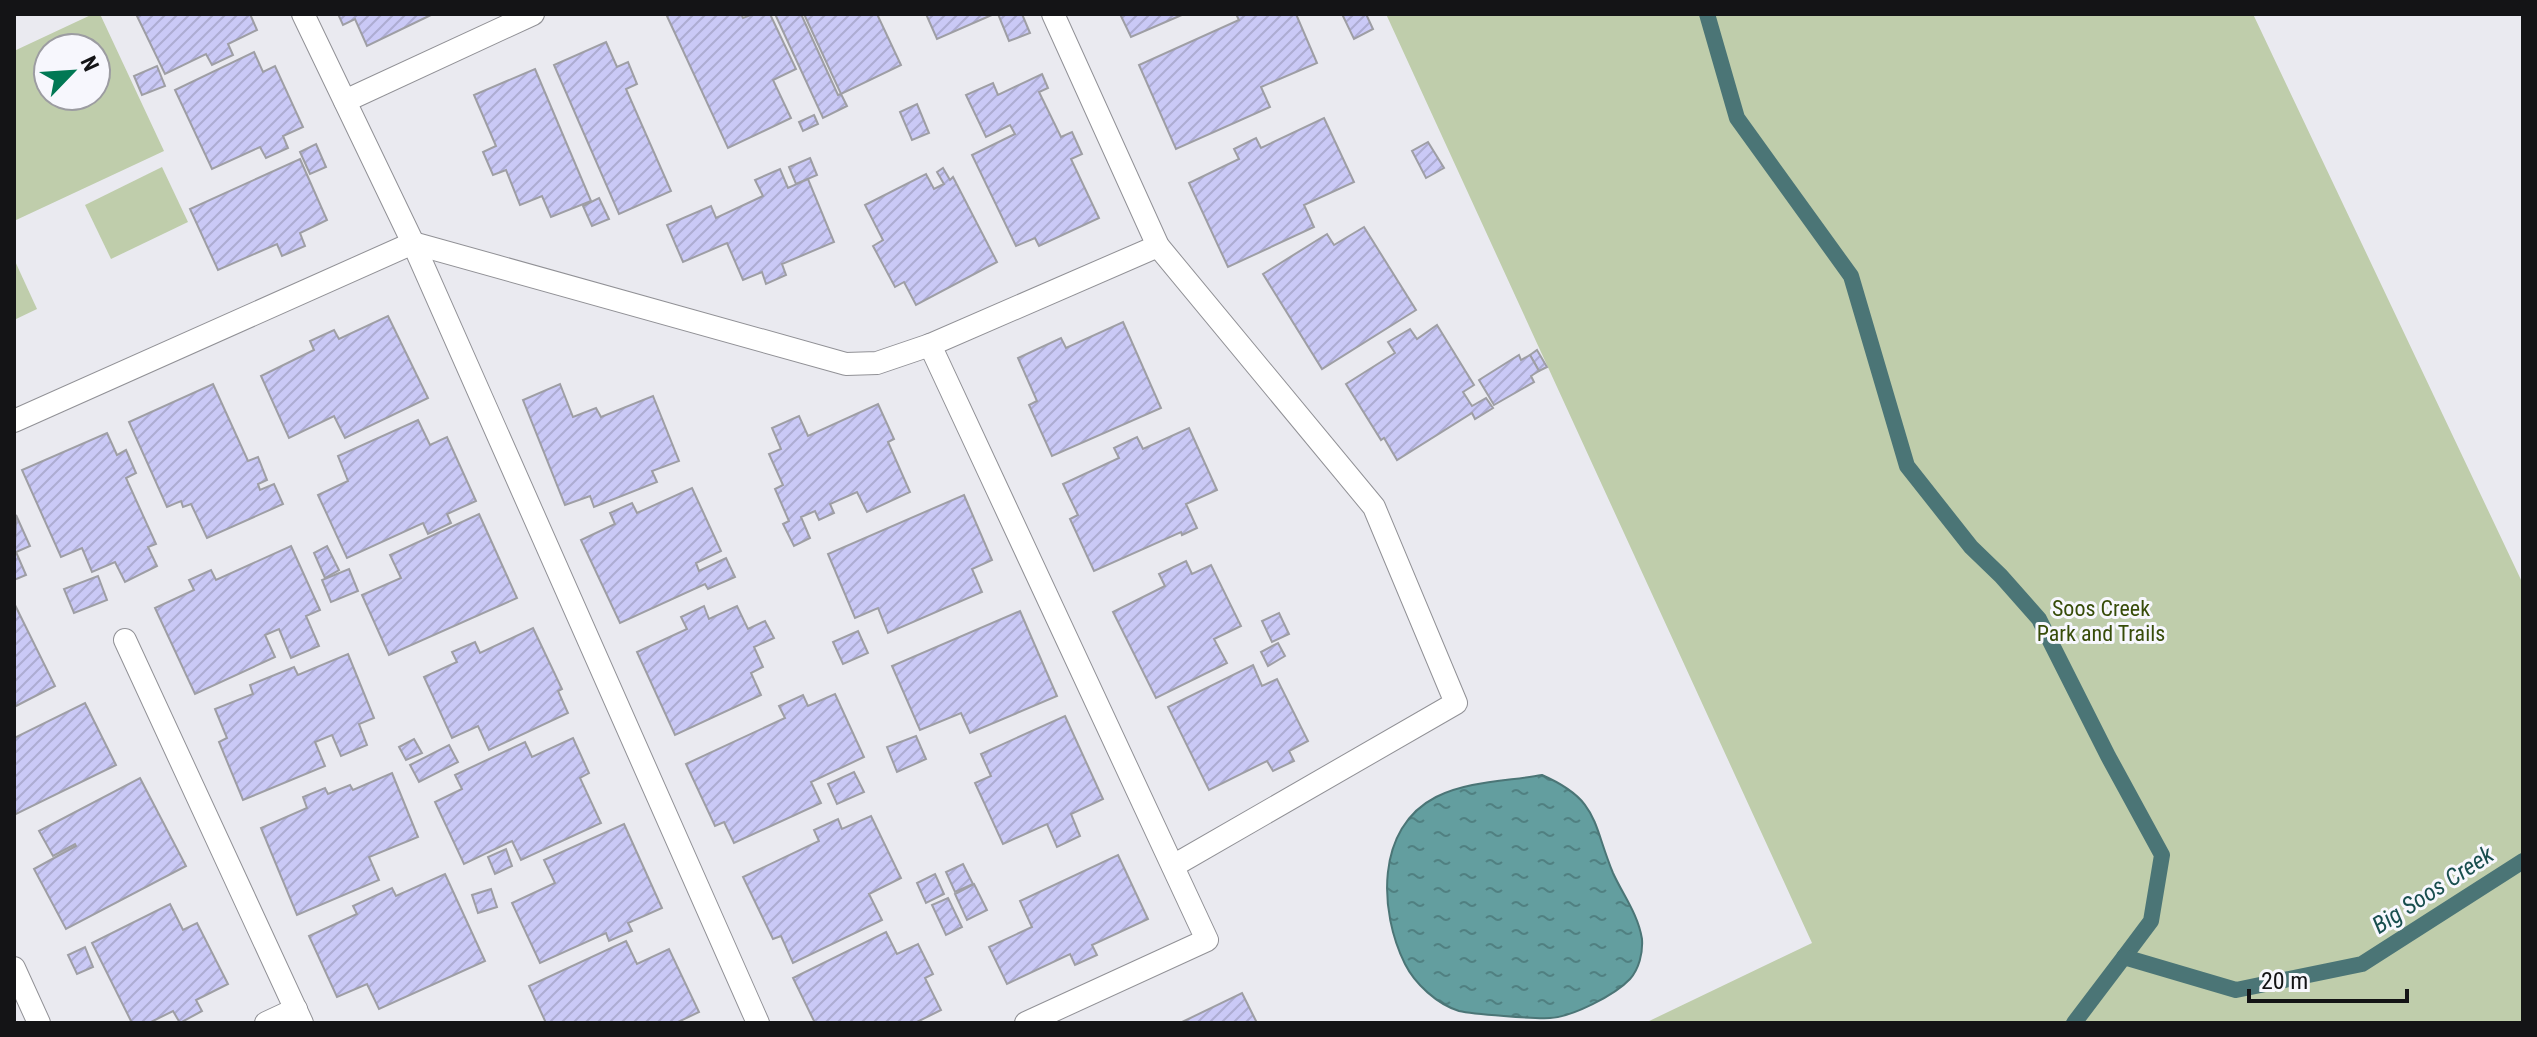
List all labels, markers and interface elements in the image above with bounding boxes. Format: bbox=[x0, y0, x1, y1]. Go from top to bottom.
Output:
north arrow bbox=[32, 32, 112, 112]
text: N bbox=[75, 52, 104, 75]
park label: Soos Creek Park and Trails bbox=[2037, 596, 2165, 646]
water label: Big Soos Creek bbox=[2367, 840, 2499, 940]
scale bar bbox=[2249, 953, 2407, 1003]
text: 20 m bbox=[2261, 967, 2308, 995]

